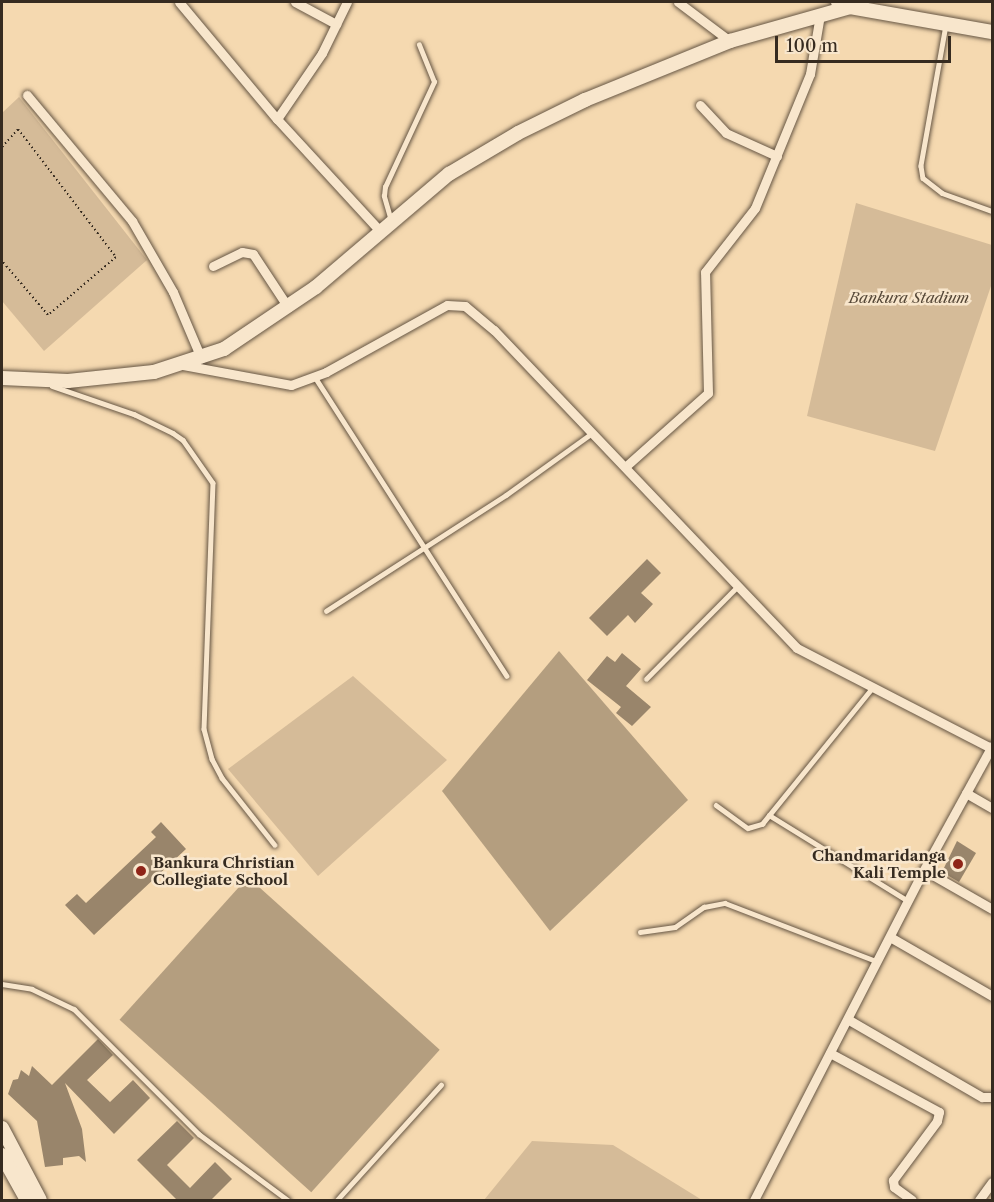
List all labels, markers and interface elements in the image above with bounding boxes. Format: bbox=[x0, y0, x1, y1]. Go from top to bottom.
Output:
scale bar bbox=[778, 24, 954, 62]
text: 100 m bbox=[786, 35, 838, 57]
park label: Bankura Stadium bbox=[849, 289, 969, 307]
place label: Chandmaridanga Kali Temple bbox=[812, 846, 946, 881]
place label: Bankura Christian Collegiate School bbox=[153, 853, 295, 888]
marker: Chandmaridanga Kali Temple bbox=[951, 857, 965, 871]
marker: Bankura Christian Collegiate School bbox=[134, 864, 148, 878]

